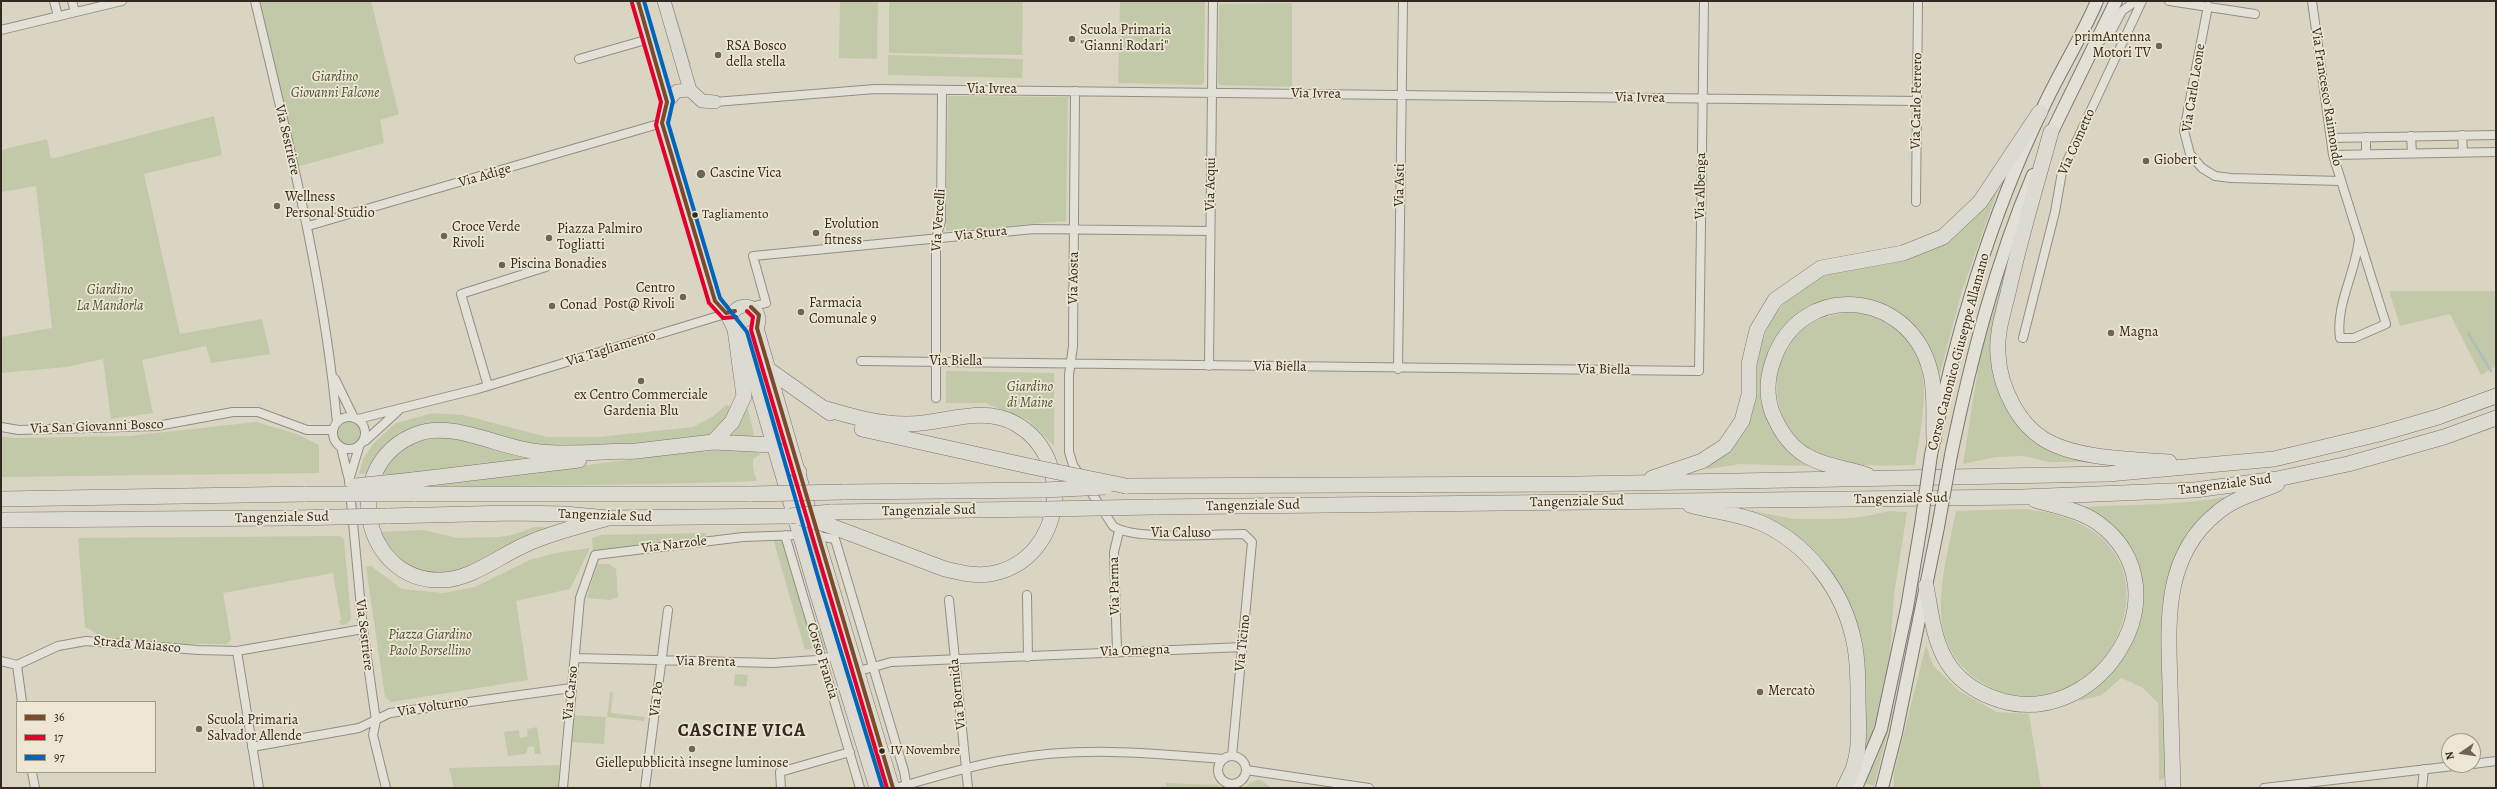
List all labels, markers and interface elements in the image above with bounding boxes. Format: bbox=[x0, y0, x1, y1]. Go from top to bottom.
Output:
place label: Scuola Primaria "Gianni Rodari" bbox=[1080, 23, 1171, 56]
street label: Via Francesco Raimondo bbox=[2307, 26, 2345, 168]
place label: primAntenna Motori TV bbox=[2074, 30, 2151, 62]
marker: Scuola Primaria "Gianni Rodari" bbox=[1067, 34, 1077, 44]
place label: RSA Bosco della stella bbox=[726, 39, 786, 72]
marker: primAntenna Motori TV bbox=[2154, 41, 2164, 51]
street label: Via Carlo Leone bbox=[2179, 43, 2209, 133]
marker: RSA Bosco della stella bbox=[713, 50, 723, 60]
street label: Via Carlo Ferrero bbox=[1908, 52, 1926, 150]
park label: Giardino Giovanni Falcone bbox=[291, 70, 379, 102]
street label: Via Ivrea bbox=[967, 82, 1017, 98]
street label: Via Ivrea bbox=[1291, 85, 1341, 103]
street label: Via Ivrea bbox=[1615, 89, 1665, 107]
street label: Via Sestriere bbox=[271, 103, 303, 177]
street label: Via Cometto bbox=[2055, 106, 2099, 178]
street label: Via Albenga bbox=[1692, 152, 1710, 220]
place label: Giobert bbox=[2154, 153, 2197, 169]
marker: Giobert bbox=[2141, 156, 2151, 166]
street label: Via Acqui bbox=[1202, 157, 1220, 211]
street label: Via Adige bbox=[457, 160, 513, 192]
street label: Via Asti bbox=[1391, 163, 1409, 207]
place label: Cascine Vica bbox=[710, 166, 782, 182]
marker: Cascine Vica bbox=[695, 168, 707, 180]
street label: Via Vercelli bbox=[928, 188, 950, 252]
place label: Wellness Personal Studio bbox=[285, 190, 375, 222]
marker: Wellness Personal Studio bbox=[272, 201, 282, 211]
place label: Tagliamento bbox=[702, 207, 768, 223]
marker: Tagliamento bbox=[690, 210, 700, 220]
place label: Evolution fitness bbox=[824, 217, 879, 250]
place label: Croce Verde Rivoli bbox=[452, 220, 520, 252]
place label: Piazza Palmiro Togliatti bbox=[557, 222, 642, 254]
street label: Via Stura bbox=[954, 223, 1008, 245]
marker: Evolution fitness bbox=[811, 228, 821, 238]
marker: Croce Verde Rivoli bbox=[439, 231, 449, 241]
marker: Piazza Palmiro Togliatti bbox=[544, 233, 554, 243]
street label: Via Aosta bbox=[1065, 251, 1083, 305]
street label: Corso Canonico Giuseppe Allamano bbox=[1925, 252, 1993, 452]
place label: Piscina Bonadies bbox=[510, 257, 607, 273]
marker: Piscina Bonadies bbox=[497, 260, 507, 270]
place label: Centro Post@ Rivoli bbox=[604, 281, 675, 314]
park label: Giardino La Mandorla bbox=[76, 283, 144, 316]
marker: Centro Post@ Rivoli bbox=[678, 292, 688, 302]
place label: Farmacia Comunale 9 bbox=[809, 296, 877, 328]
place label: Conad bbox=[560, 298, 597, 314]
marker: Conad bbox=[547, 301, 557, 311]
marker: Farmacia Comunale 9 bbox=[796, 307, 806, 317]
place label: Magna bbox=[2119, 325, 2158, 341]
street label: Via Tagliamento bbox=[564, 327, 658, 371]
marker: Magna bbox=[2106, 328, 2116, 338]
street label: Via Biella bbox=[929, 354, 983, 370]
street label: Via Biella bbox=[1253, 358, 1307, 376]
street label: Via Biella bbox=[1577, 361, 1631, 379]
marker: ex Centro Commerciale Gardenia Blu bbox=[636, 376, 646, 386]
park label: Giardino di Maine bbox=[1007, 380, 1053, 412]
place label: ex Centro Commerciale Gardenia Blu bbox=[574, 388, 708, 420]
street label: Via San Giovanni Bosco bbox=[30, 416, 164, 438]
street label: Tangenziale Sud bbox=[2177, 471, 2273, 499]
street label: Tangenziale Sud bbox=[1854, 490, 1948, 508]
street label: Tangenziale Sud bbox=[1530, 493, 1624, 511]
street label: Tangenziale Sud bbox=[1206, 497, 1300, 515]
street label: Tangenziale Sud bbox=[882, 502, 976, 520]
street label: Tangenziale Sud bbox=[558, 506, 652, 526]
street label: Tangenziale Sud bbox=[235, 509, 329, 527]
street label: Via Caluso bbox=[1151, 526, 1211, 542]
street label: Via Narzole bbox=[640, 533, 708, 557]
street label: Via Parma bbox=[1106, 556, 1124, 616]
street label: Via Sestriere bbox=[351, 598, 377, 672]
street label: Via Ticino bbox=[1232, 614, 1254, 672]
street label: Corso Francia bbox=[802, 621, 842, 701]
park label: Piazza Giardino Paolo Borsellino bbox=[388, 628, 472, 660]
street label: Strada Maiasco bbox=[93, 633, 181, 657]
street label: Via Omegna bbox=[1100, 641, 1170, 661]
street label: Via Brenta bbox=[676, 653, 736, 671]
street label: Via Bormida bbox=[946, 658, 970, 730]
street label: Via Carso bbox=[560, 665, 582, 721]
street label: Via Po bbox=[647, 680, 667, 718]
place label: Mercatò bbox=[1768, 684, 1815, 700]
marker: Mercatò bbox=[1755, 687, 1765, 697]
street label: Via Volturno bbox=[396, 693, 470, 721]
legend bbox=[16, 701, 156, 773]
text: 36 bbox=[54, 709, 65, 725]
place label: Scuola Primaria Salvador Allende bbox=[207, 713, 302, 746]
district label: CASCINE VICA bbox=[678, 721, 806, 743]
marker: Scuola Primaria Salvador Allende bbox=[194, 724, 204, 734]
text: 17 bbox=[54, 729, 63, 745]
north arrow bbox=[2441, 733, 2481, 773]
place label: IV Novembre bbox=[890, 743, 960, 759]
marker: Giellepubblicità insegne luminose bbox=[687, 744, 697, 754]
marker: IV Novembre bbox=[877, 746, 887, 756]
text: 97 bbox=[54, 749, 65, 765]
text: N bbox=[2442, 750, 2458, 761]
place label: Giellepubblicità insegne luminose bbox=[596, 756, 788, 772]

